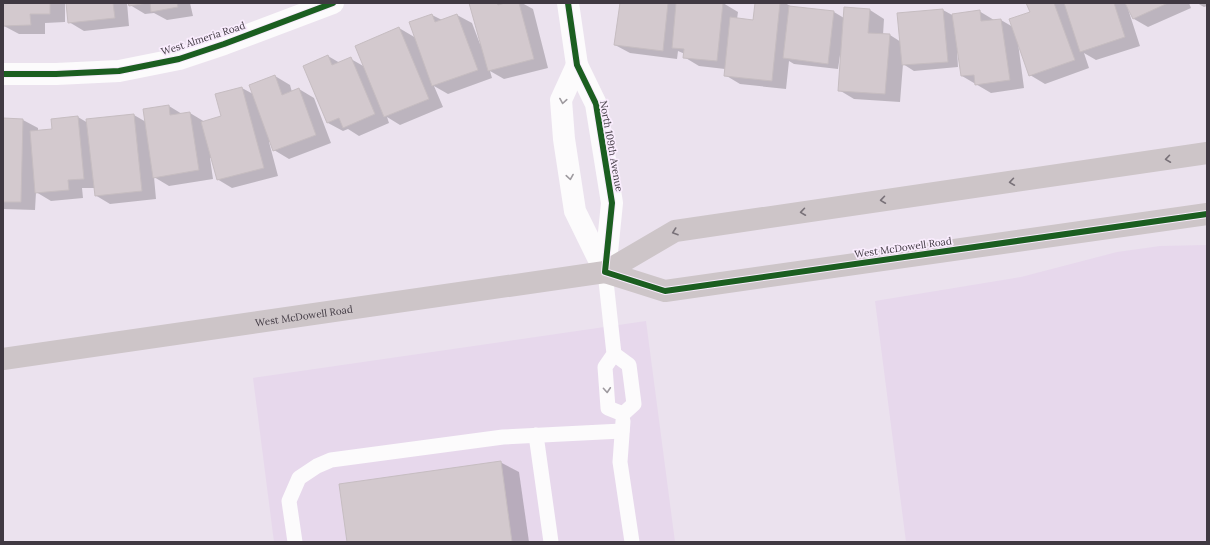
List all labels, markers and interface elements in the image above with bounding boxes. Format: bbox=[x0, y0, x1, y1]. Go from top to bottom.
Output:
street label: West Almeria Road bbox=[159, 19, 247, 58]
one-way arrow bbox=[559, 97, 568, 104]
street label: North 109th Avenue bbox=[597, 99, 626, 193]
one-way arrow bbox=[1165, 154, 1171, 163]
one-way arrow bbox=[565, 174, 573, 180]
one-way arrow bbox=[1009, 177, 1015, 186]
one-way arrow bbox=[880, 195, 886, 204]
one-way arrow bbox=[800, 207, 806, 216]
one-way arrow bbox=[672, 227, 679, 236]
street label: West McDowell Road bbox=[854, 234, 953, 261]
street label: West McDowell Road bbox=[254, 303, 354, 329]
one-way arrow bbox=[602, 387, 611, 393]

